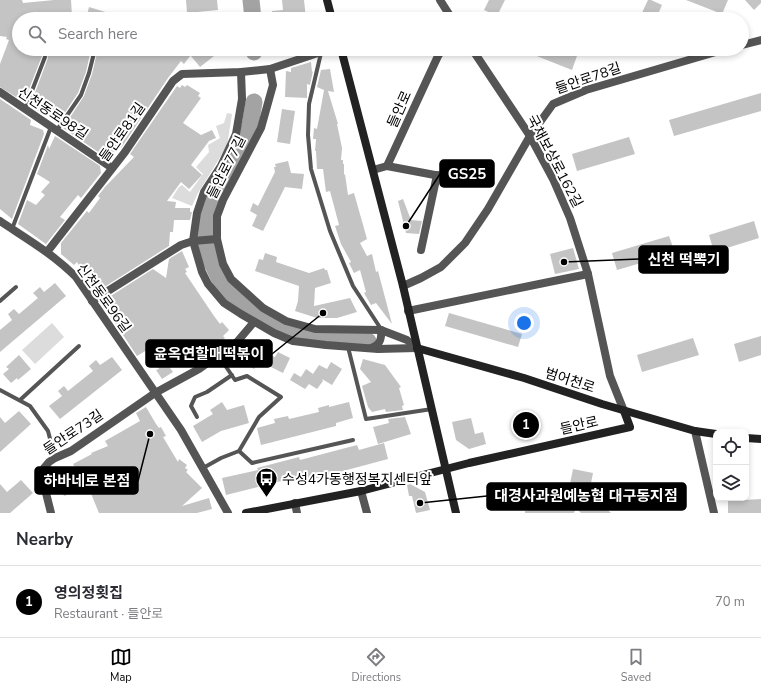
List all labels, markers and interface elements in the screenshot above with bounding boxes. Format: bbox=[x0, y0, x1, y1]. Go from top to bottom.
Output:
search box bbox=[12, 12, 749, 56]
icon: search bbox=[26, 23, 48, 45]
text: Search here bbox=[58, 24, 138, 44]
street label: 들안로78길 bbox=[553, 58, 624, 99]
street label: 신천동로98길 bbox=[14, 83, 92, 144]
street label: 들안로 bbox=[383, 88, 416, 131]
street label: 들안로81길 bbox=[95, 99, 150, 166]
street label: 국채보상로162길 bbox=[522, 112, 587, 211]
street label: 들안로77길 bbox=[202, 132, 250, 202]
callout: GS25 bbox=[440, 160, 494, 187]
text: GS25 bbox=[448, 164, 486, 184]
callout: 신천 떡뽁기 bbox=[639, 246, 728, 273]
text: 신천 떡뽁기 bbox=[647, 250, 721, 270]
street label: 신천동로96길 bbox=[72, 260, 135, 337]
your location bbox=[514, 313, 534, 333]
callout: 윤옥연할매떡볶이 bbox=[146, 340, 272, 367]
text: 윤옥연할매떡볶이 bbox=[154, 344, 264, 364]
street label: 범어천로 bbox=[542, 363, 597, 398]
street label: 들안로73길 bbox=[40, 405, 107, 459]
pin: 1 bbox=[513, 410, 539, 440]
street label: 들안로 bbox=[558, 412, 600, 439]
map controls bbox=[713, 429, 749, 501]
button: locate bbox=[713, 429, 749, 465]
button: layers bbox=[713, 465, 749, 501]
bus stop icon: 수성4가동행정복지센터앞 bbox=[253, 466, 279, 499]
callout: 하바네로 본점 bbox=[35, 467, 138, 494]
place label: 수성4가동행정복지센터앞 bbox=[282, 470, 432, 489]
text: 하바네로 본점 bbox=[44, 471, 130, 491]
callout: 대경사과원예농협 대구동지점 bbox=[487, 483, 686, 510]
text: 대경사과원예농협 대구동지점 bbox=[494, 486, 678, 506]
text: Nearby bbox=[16, 528, 73, 551]
text: 영의정횟집 bbox=[54, 583, 123, 603]
text: 1 bbox=[25, 593, 33, 611]
text: 70 m bbox=[715, 593, 745, 611]
text: Restaurant · 들안로 bbox=[54, 605, 163, 623]
tab: Map bbox=[110, 646, 132, 685]
tab: Directions bbox=[352, 646, 401, 685]
tab: Saved bbox=[621, 646, 651, 685]

